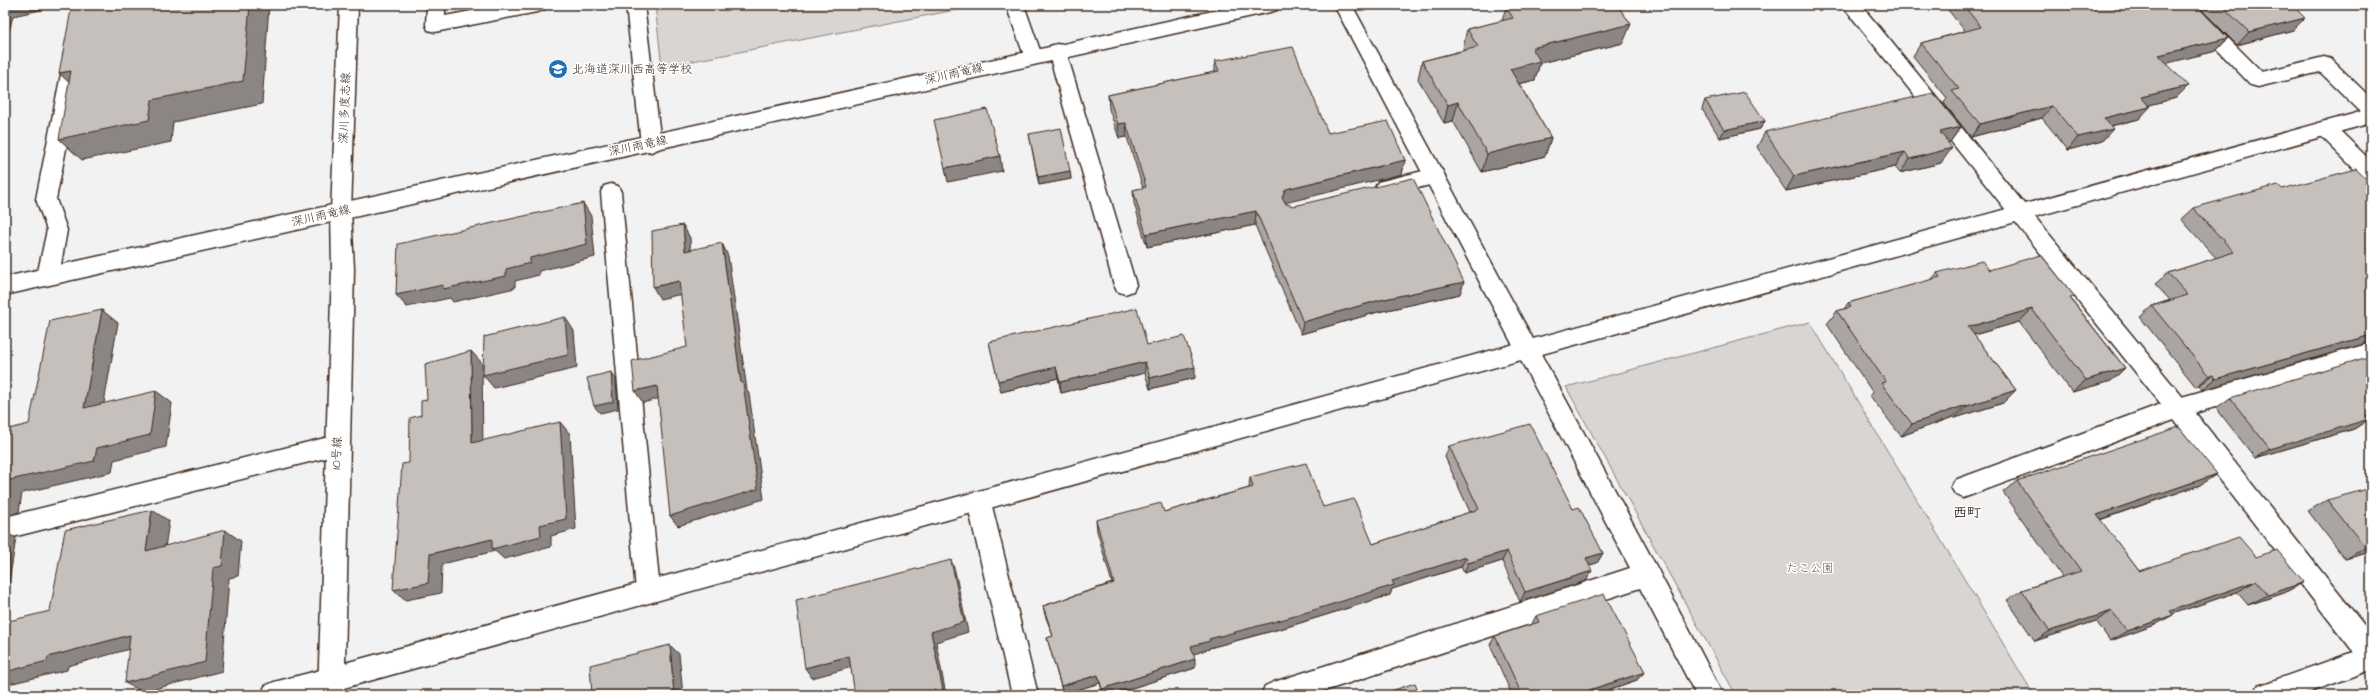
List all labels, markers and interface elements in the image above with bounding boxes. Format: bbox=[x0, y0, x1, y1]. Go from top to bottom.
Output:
school or university icon: 北海道深川西高等学校 bbox=[547, 58, 569, 80]
street label: 深川雨竜線 bbox=[923, 59, 985, 89]
place label: 北海道深川西高等学校 bbox=[572, 61, 692, 78]
street label: 深川多度志線 bbox=[335, 72, 355, 144]
street label: 深川雨竜線 bbox=[607, 131, 669, 161]
street label: 深川雨竜線 bbox=[290, 201, 352, 231]
street label: 10号線 bbox=[328, 436, 346, 470]
district label: 西町 bbox=[1953, 503, 1981, 523]
park label: たこ公園 bbox=[1786, 560, 1834, 577]

